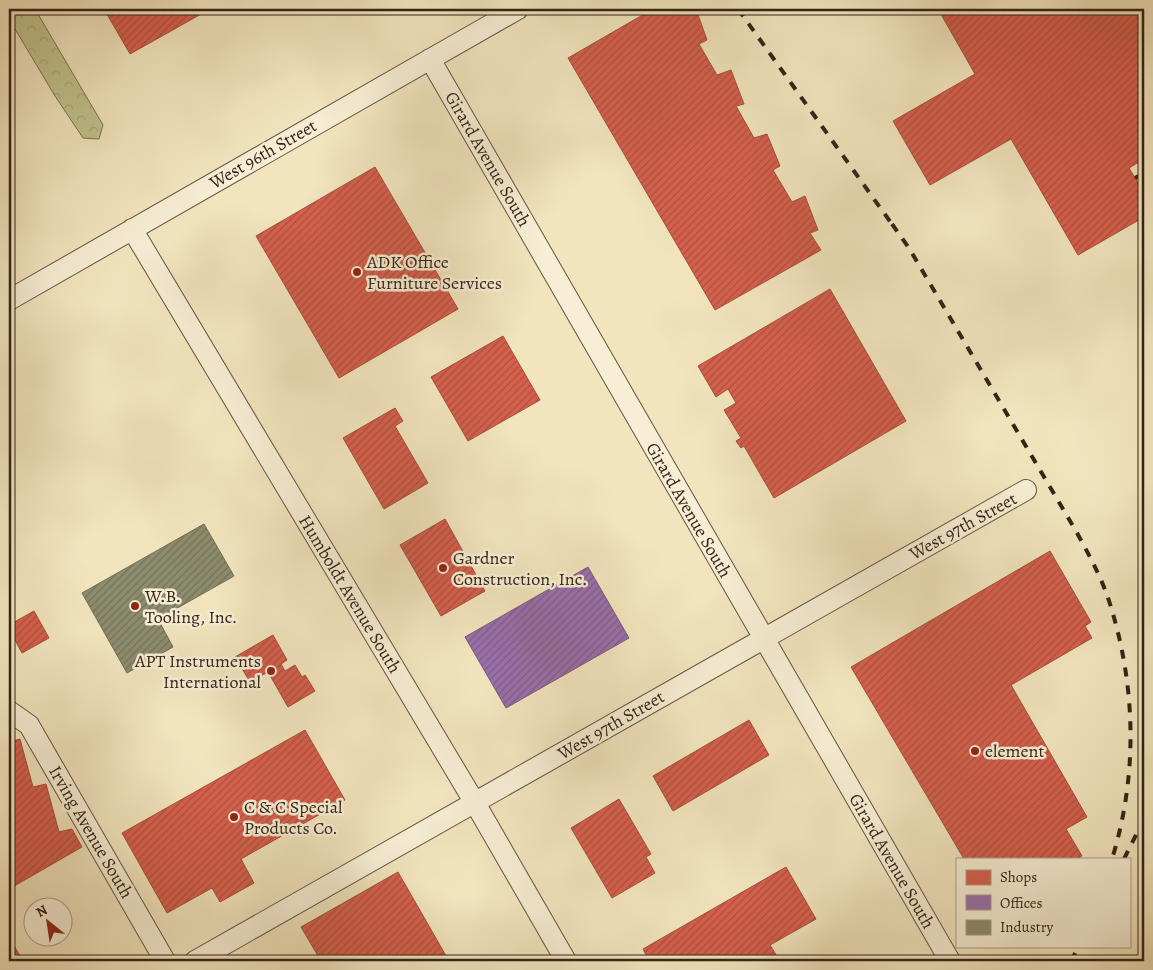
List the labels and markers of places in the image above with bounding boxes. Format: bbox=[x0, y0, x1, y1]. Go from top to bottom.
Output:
place label: ADK Office Furniture Services bbox=[366, 250, 502, 295]
marker: ADK Office Furniture Services bbox=[351, 266, 363, 278]
place label: Gardner Construction, Inc. bbox=[453, 546, 587, 591]
marker: Gardner Construction, Inc. bbox=[437, 562, 449, 574]
place label: W.B. Tooling, Inc. bbox=[144, 584, 237, 629]
marker: W.B. Tooling, Inc. bbox=[129, 600, 141, 612]
place label: APT Instruments International bbox=[134, 649, 262, 694]
marker: APT Instruments International bbox=[265, 665, 277, 677]
place label: element bbox=[985, 739, 1044, 763]
marker: element bbox=[969, 745, 981, 757]
place label: C & C Special Products Co. bbox=[244, 795, 343, 840]
marker: C & C Special Products Co. bbox=[228, 811, 240, 823]

